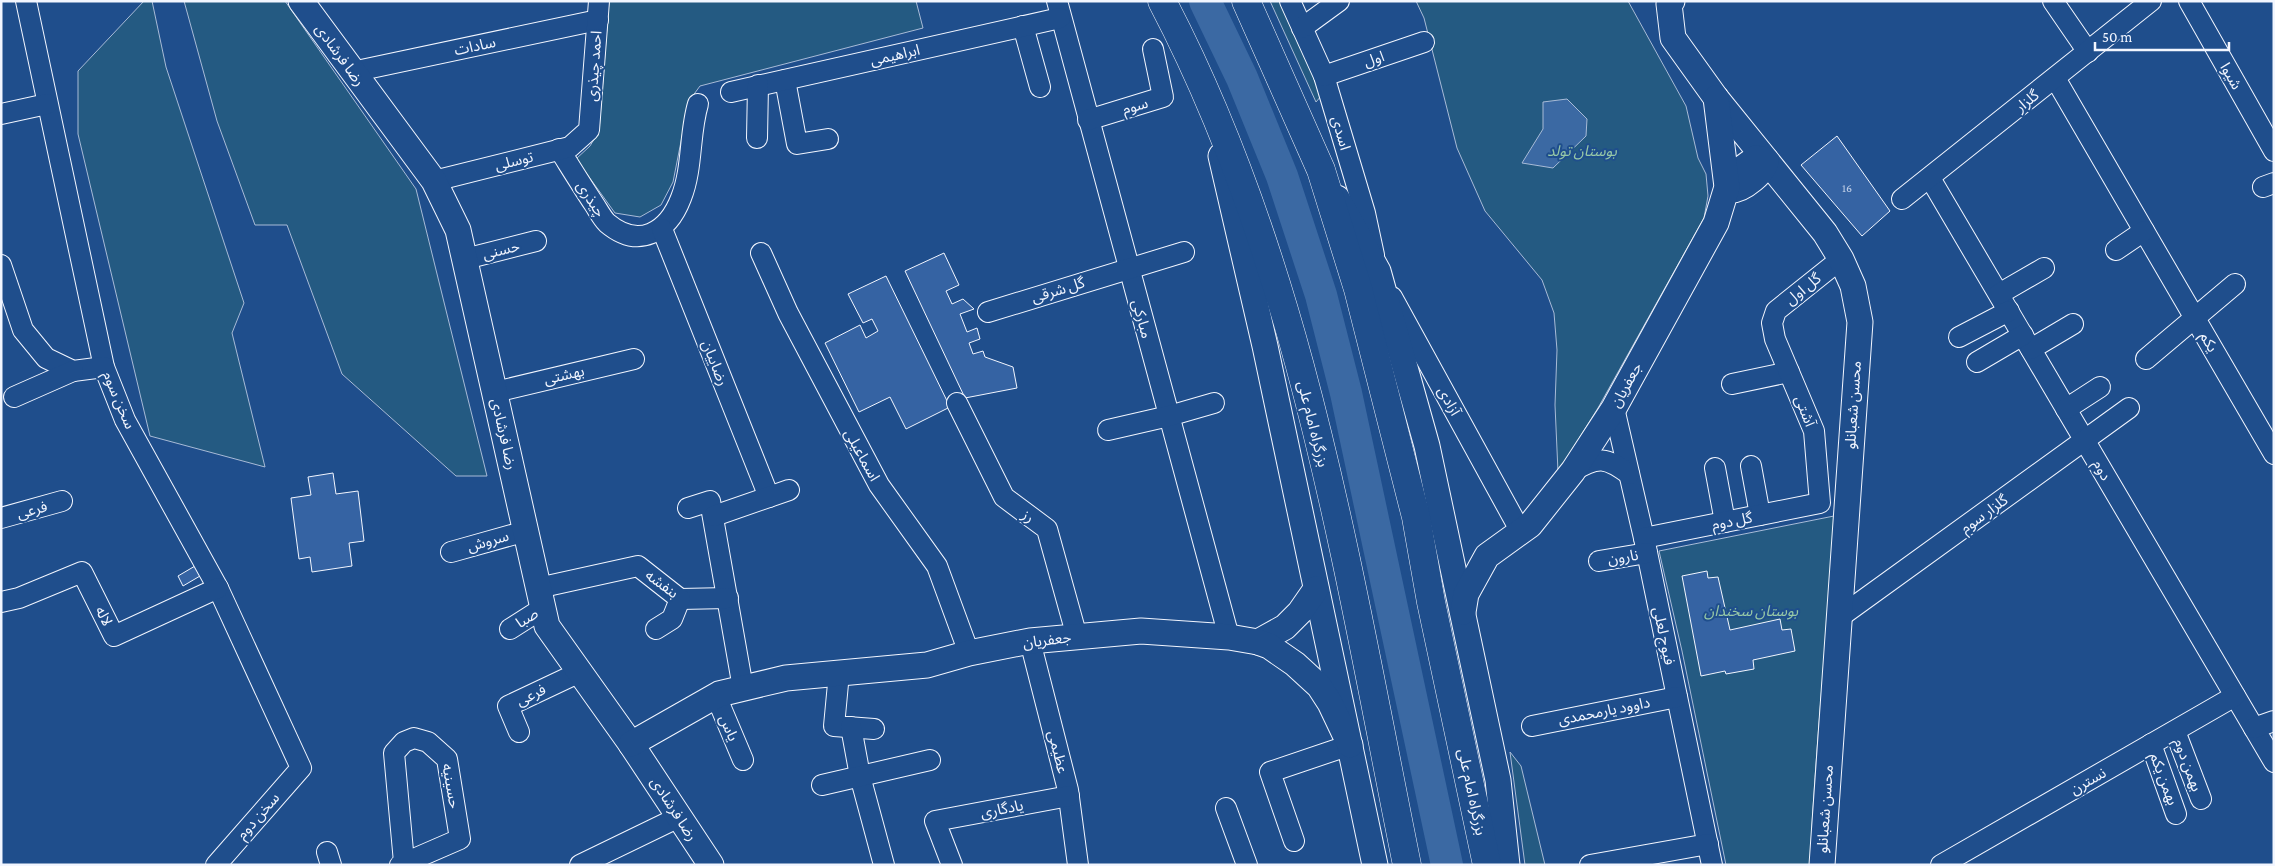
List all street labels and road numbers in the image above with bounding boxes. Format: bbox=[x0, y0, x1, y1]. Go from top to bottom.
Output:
street label: رضا فرشادی bbox=[311, 21, 368, 90]
street label: احمد چیذری bbox=[584, 30, 607, 102]
street label: سادات bbox=[453, 34, 497, 58]
street label: ابراهیمی bbox=[869, 42, 922, 69]
street label: اول bbox=[1362, 48, 1387, 71]
street label: شیوا bbox=[2216, 60, 2245, 93]
street label: گلزار bbox=[2011, 86, 2043, 117]
street label: سوم bbox=[1120, 94, 1151, 120]
street label: اسدی bbox=[1328, 114, 1353, 152]
street label: توسلی bbox=[493, 149, 535, 174]
street label: چیذری bbox=[572, 178, 609, 221]
street label: حسنی bbox=[481, 238, 522, 263]
street label: گل اول bbox=[1782, 269, 1825, 309]
street label: گل شرقی bbox=[1029, 274, 1088, 307]
street label: مبارکی bbox=[1128, 298, 1155, 340]
street label: یکم bbox=[2194, 329, 2221, 356]
street label: رضاییان bbox=[698, 338, 731, 388]
street label: جعفریان bbox=[1607, 360, 1646, 411]
street label: محسن شعبانلو bbox=[1842, 360, 1865, 450]
street label: بهشتی bbox=[542, 363, 586, 388]
street label: سخن سوم bbox=[97, 369, 138, 433]
street label: بزرگراه امام علی bbox=[1292, 379, 1331, 469]
street label: آزادی bbox=[1434, 384, 1464, 419]
street label: آشتی bbox=[1791, 393, 1819, 430]
street label: رضا فرشادی bbox=[487, 397, 520, 471]
street label: اسماعیلی bbox=[840, 426, 883, 484]
street label: دوم bbox=[2087, 457, 2114, 485]
street label: گلزار سوم bbox=[1957, 491, 2013, 539]
street label: فرعی bbox=[15, 498, 50, 523]
street label: رز bbox=[1018, 506, 1037, 527]
street label: گل دوم bbox=[1710, 509, 1755, 536]
street label: سروش bbox=[465, 527, 511, 556]
street label: نارون bbox=[1606, 547, 1640, 568]
street label: بنفشه bbox=[642, 567, 682, 601]
street label: لاله bbox=[92, 603, 116, 629]
street label: صبا bbox=[513, 605, 541, 631]
street label: فیوج لعلی bbox=[1646, 605, 1678, 668]
street label: جعفریان bbox=[1022, 629, 1072, 652]
street label: فرعی bbox=[514, 681, 549, 710]
street label: داوود یارمحمدی bbox=[1557, 694, 1652, 729]
street label: یاس bbox=[715, 712, 742, 744]
street label: عظیمی bbox=[1044, 729, 1071, 776]
street label: بهمن دوم bbox=[2168, 736, 2205, 795]
street label: بزرگراه امام علی bbox=[1452, 747, 1489, 837]
street label: بهمن یکم bbox=[2144, 751, 2181, 808]
street label: حسینیه bbox=[439, 762, 463, 810]
street label: محسن شعبانلو bbox=[1814, 764, 1837, 854]
street label: نسترن bbox=[2067, 764, 2109, 798]
street label: رضا فرشادی bbox=[647, 774, 700, 844]
street label: سخن دوم bbox=[234, 789, 285, 844]
street label: یادگاری bbox=[979, 797, 1025, 822]

